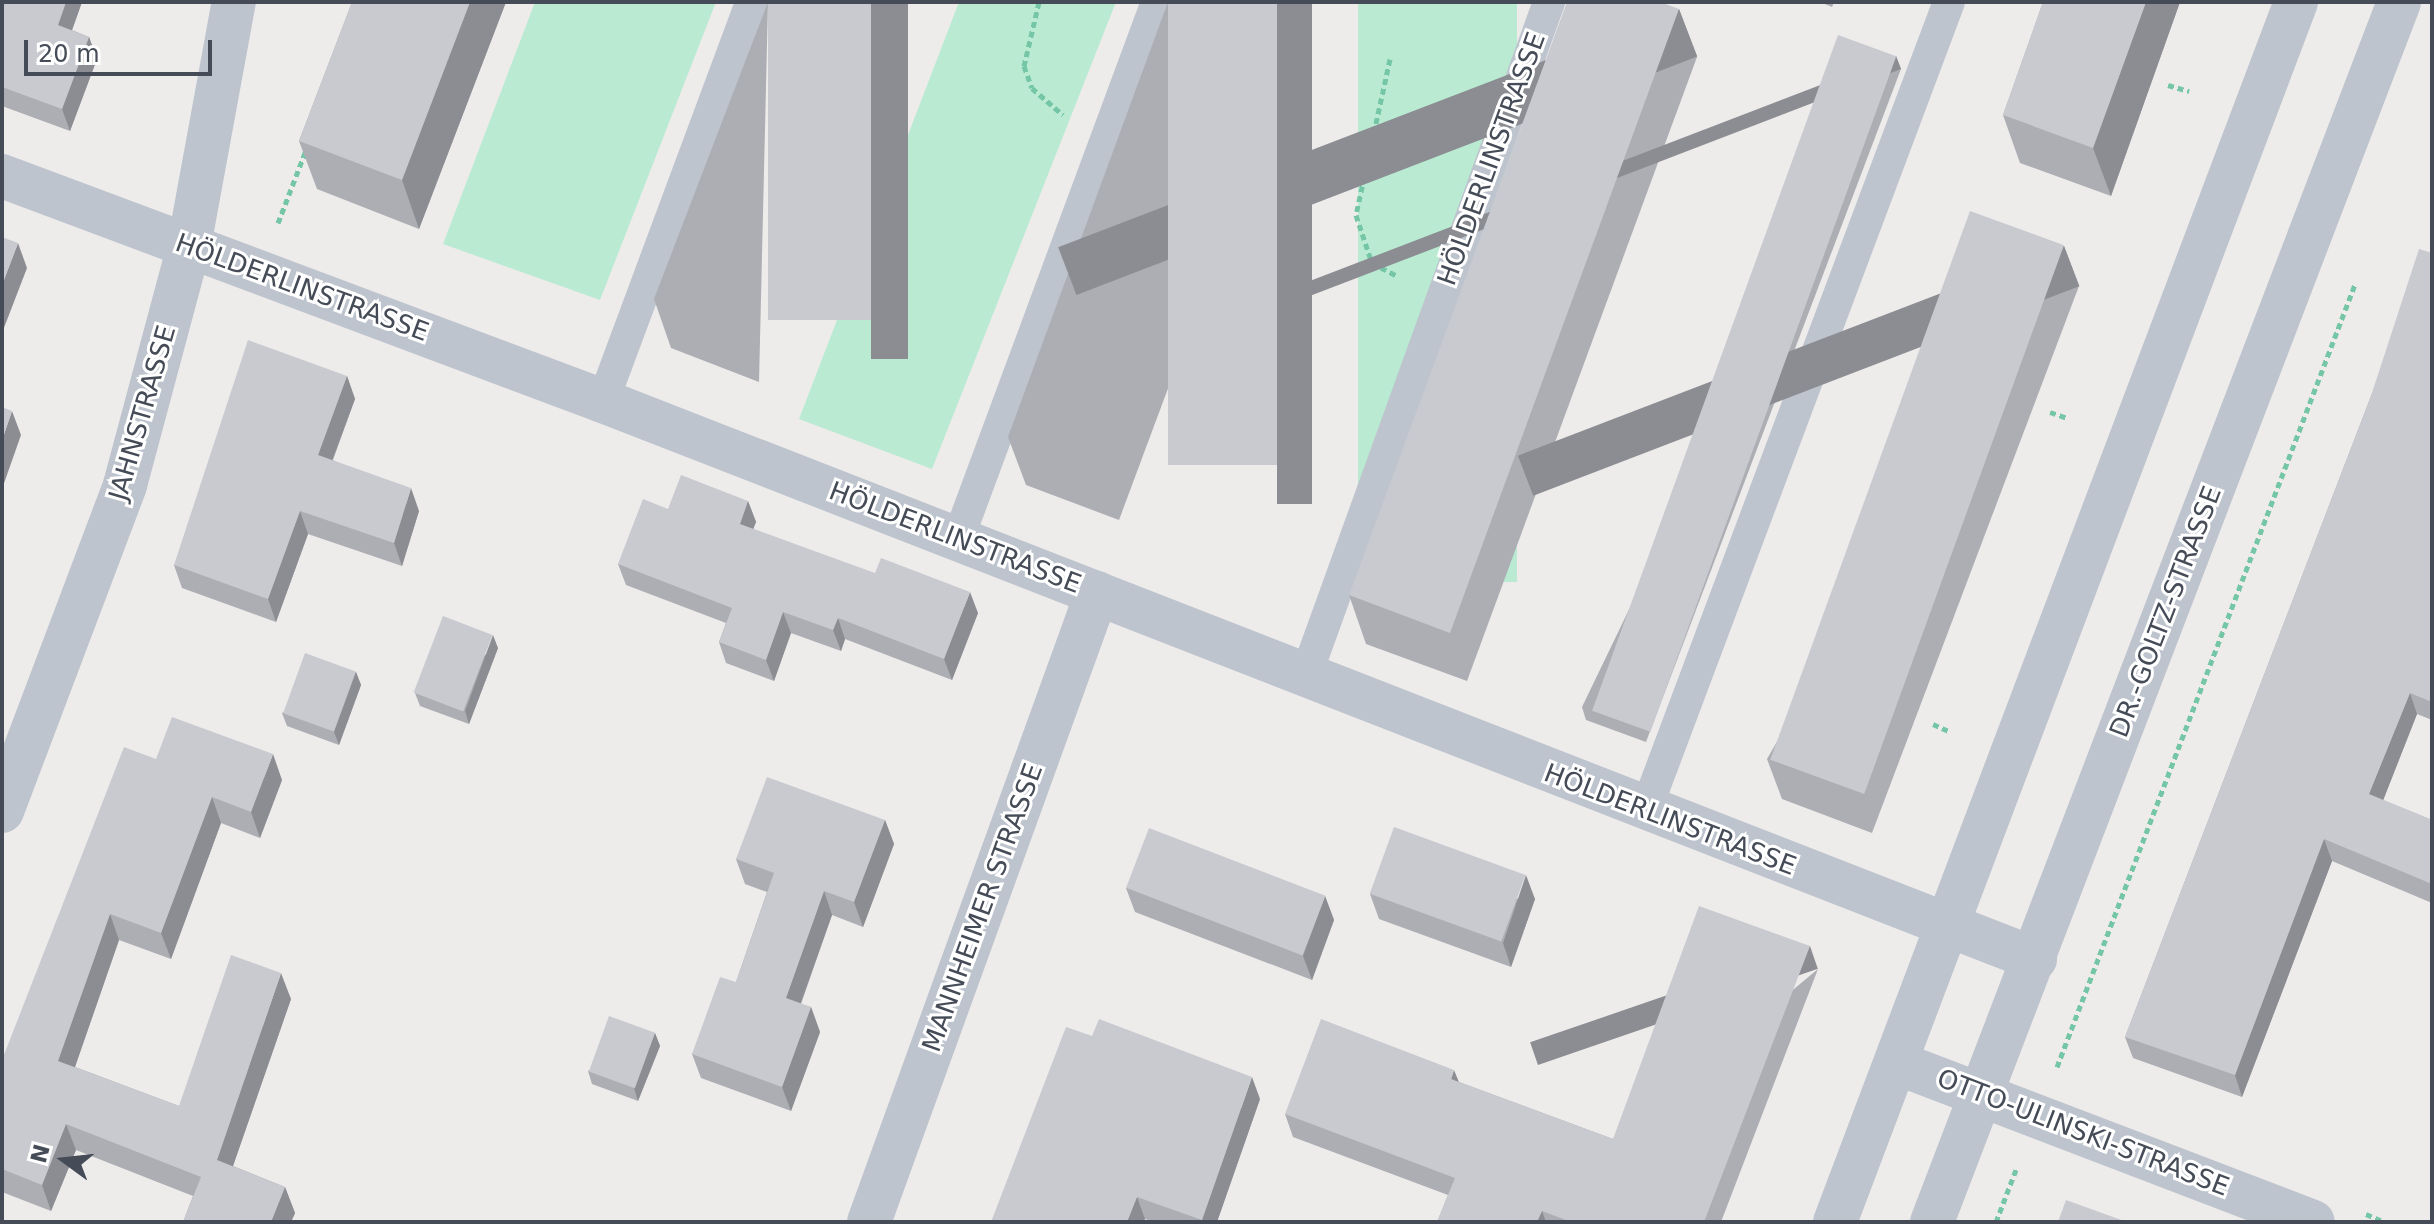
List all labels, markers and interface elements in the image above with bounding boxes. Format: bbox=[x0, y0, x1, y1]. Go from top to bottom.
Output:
scale bar bbox=[28, 24, 216, 74]
street label: HÖLDERLINSTRASSE bbox=[1432, 28, 1552, 290]
text: 20 m bbox=[38, 40, 100, 68]
street label: HÖLDERLINSTRASSE bbox=[171, 228, 433, 348]
street label: JAHNSTRASSE bbox=[103, 322, 183, 504]
street label: HÖLDERLINSTRASSE bbox=[825, 476, 1085, 600]
street label: DR.-GOLTZ-STRASSE bbox=[2104, 482, 2228, 742]
street label: HÖLDERLINSTRASSE bbox=[1540, 758, 1800, 882]
street label: MANNHEIMER STRASSE bbox=[916, 760, 1050, 1056]
street label: OTTO-ULINSKI-STRASSE bbox=[1933, 1063, 2233, 1203]
north arrow bbox=[24, 1120, 104, 1200]
text: N bbox=[26, 1142, 55, 1166]

